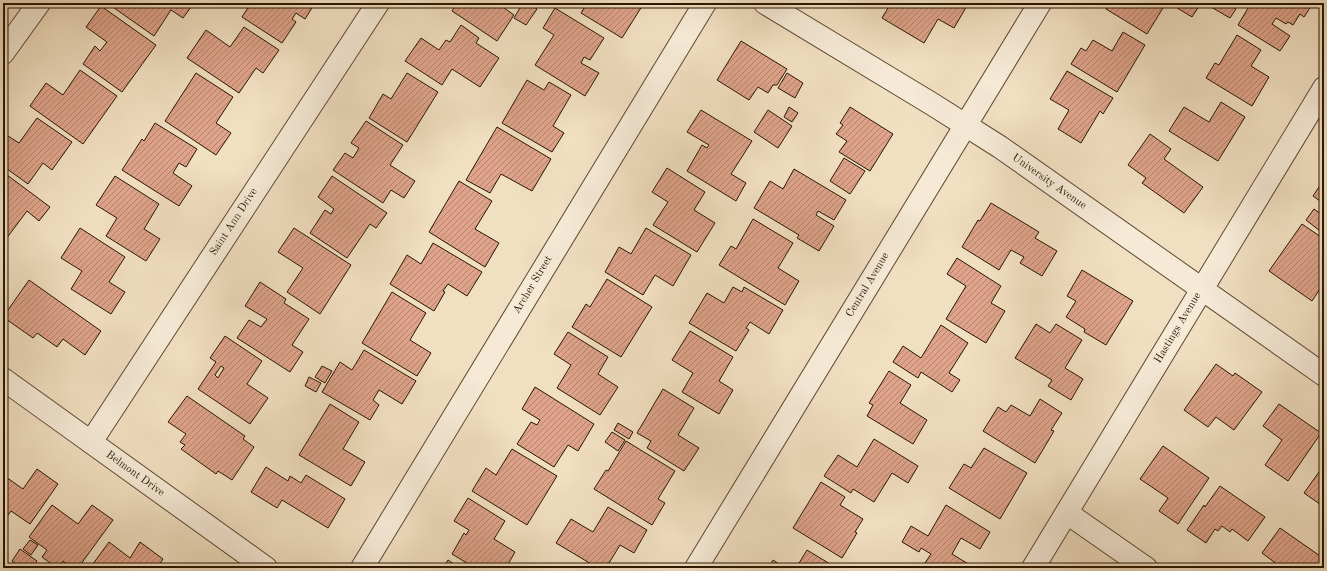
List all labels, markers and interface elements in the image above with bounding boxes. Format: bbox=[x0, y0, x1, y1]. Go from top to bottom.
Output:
street label: University Avenue bbox=[1010, 152, 1088, 212]
street label: Saint Ann Drive bbox=[208, 186, 260, 258]
street label: Central Avenue bbox=[844, 251, 892, 319]
street label: Archer Street bbox=[511, 254, 555, 316]
street label: Hastings Avenue bbox=[1153, 291, 1203, 365]
street label: Belmont Drive bbox=[104, 449, 166, 499]

